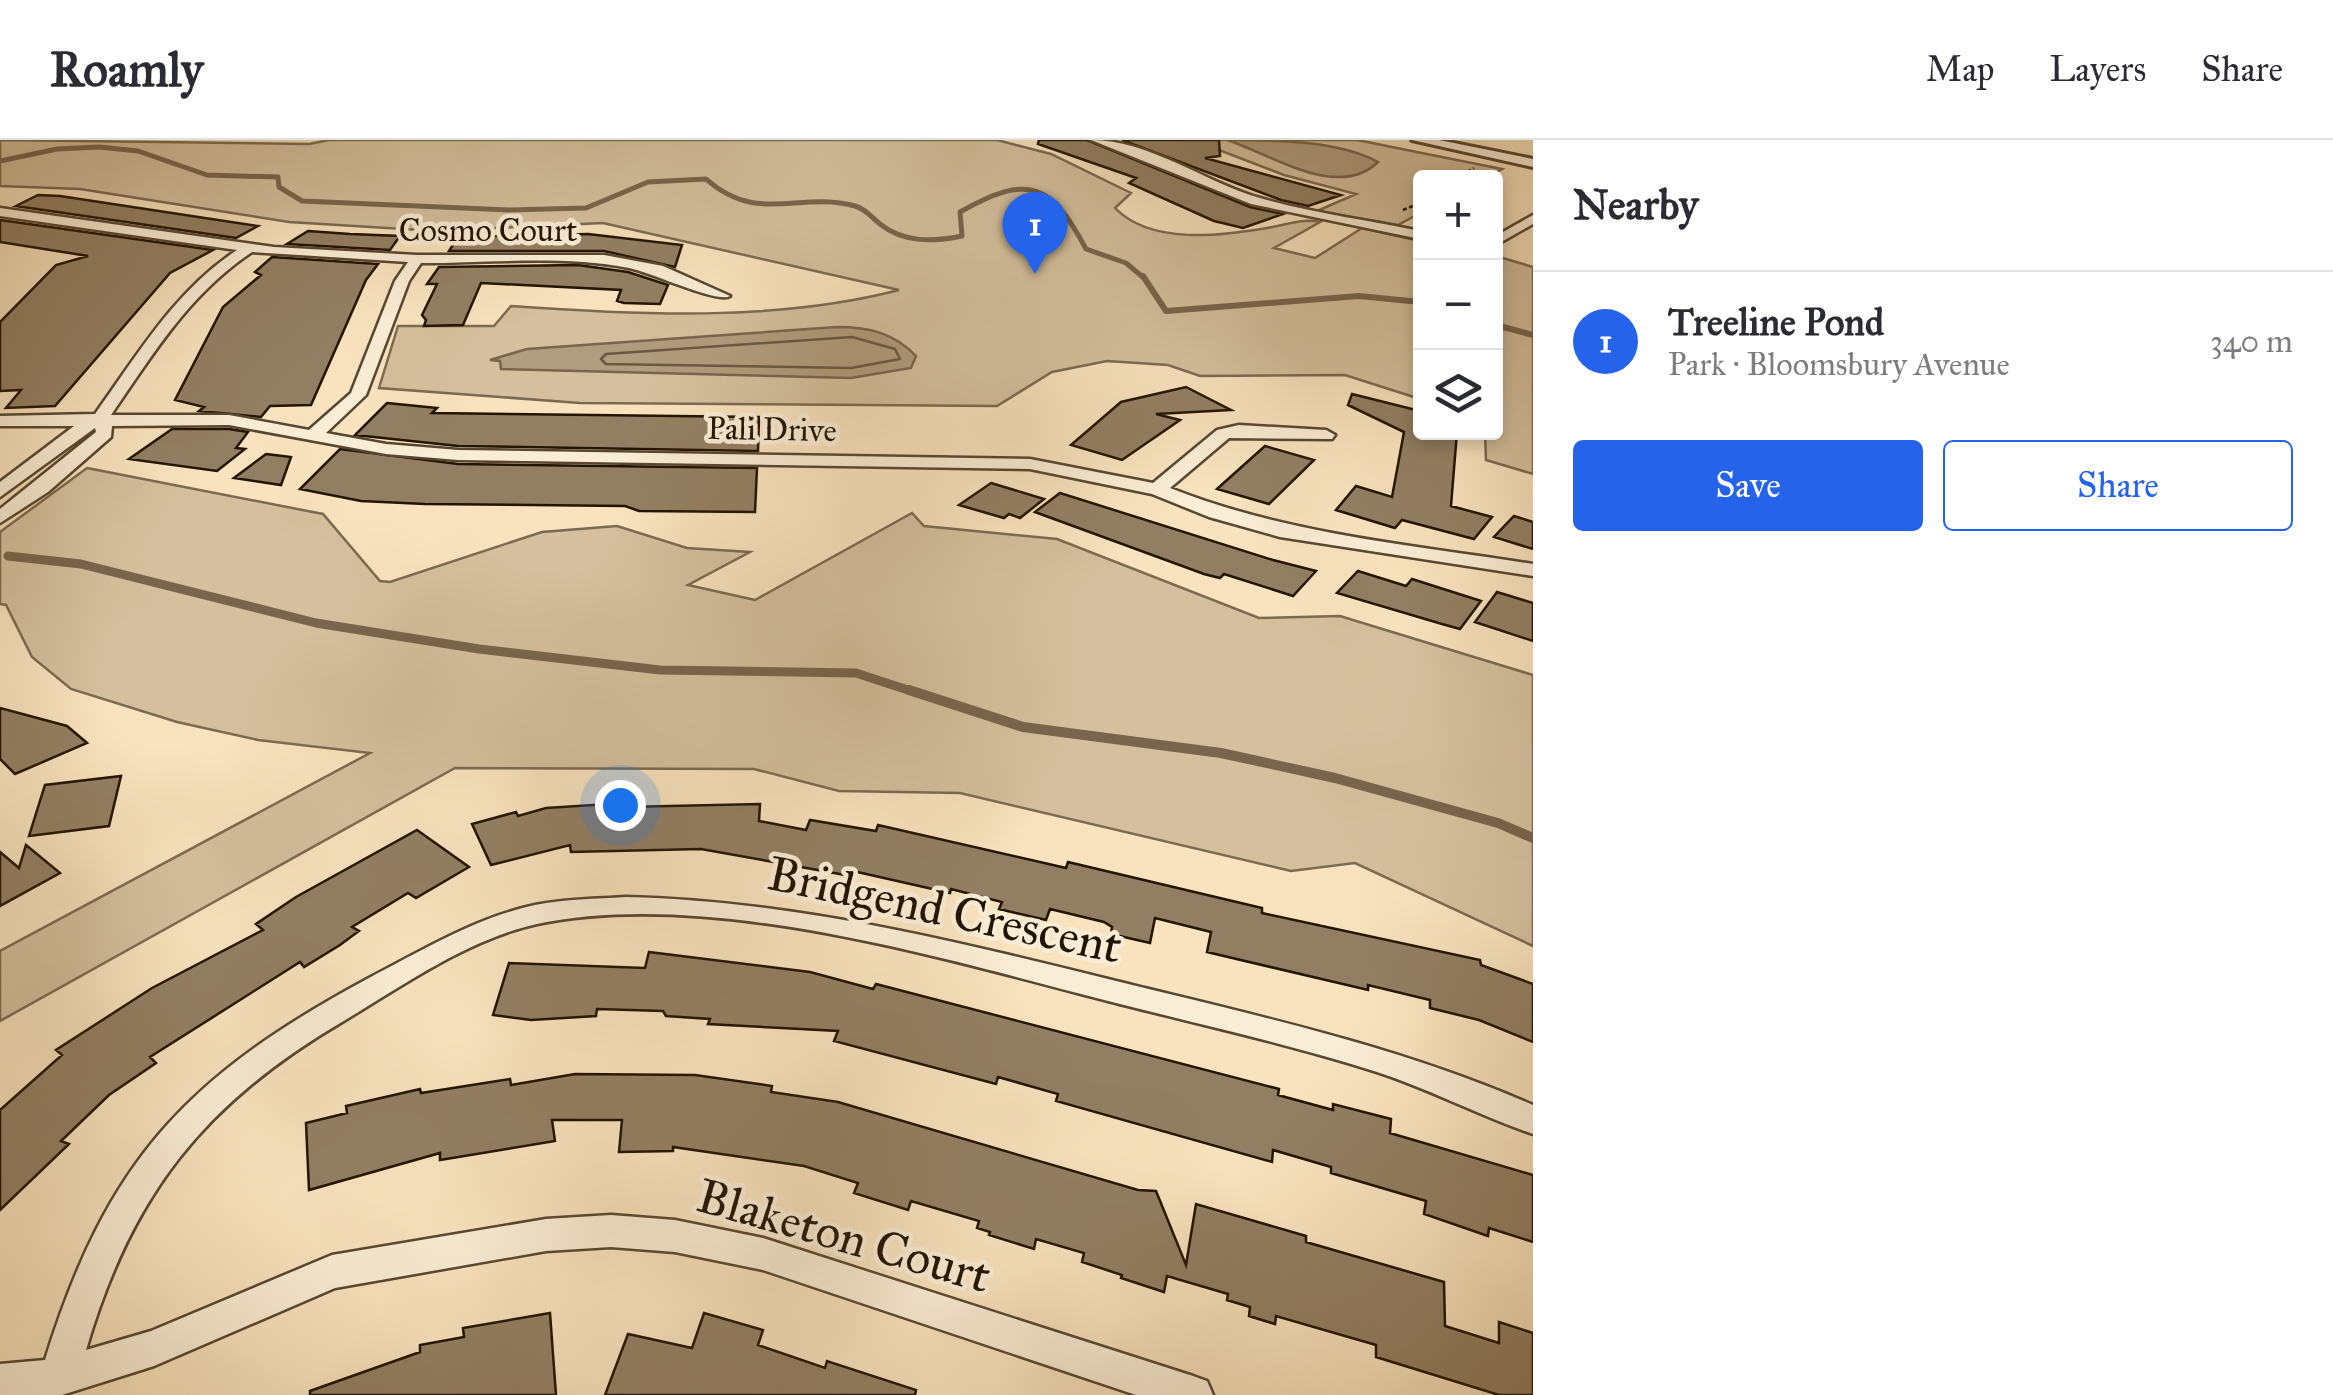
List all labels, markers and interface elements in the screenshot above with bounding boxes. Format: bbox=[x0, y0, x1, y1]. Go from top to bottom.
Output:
text: Roamly bbox=[50, 40, 203, 99]
text: Map bbox=[1926, 48, 1994, 91]
text: Layers bbox=[2049, 48, 2146, 91]
text: Share bbox=[2201, 48, 2283, 91]
map controls bbox=[1413, 170, 1503, 440]
button: + bbox=[1413, 170, 1503, 260]
text: Nearby bbox=[1573, 179, 1698, 231]
pin: 1 bbox=[1002, 192, 1068, 274]
street label: Cosmo Court bbox=[399, 211, 577, 250]
button: − bbox=[1413, 260, 1503, 350]
text: Treeline Pond bbox=[1668, 299, 1884, 345]
text: 1 bbox=[1599, 322, 1612, 361]
text: 340 m bbox=[2210, 322, 2293, 361]
text: Park · Bloomsbury Avenue bbox=[1668, 345, 2010, 384]
button: layers bbox=[1413, 350, 1503, 440]
street label: Pali Drive bbox=[707, 409, 837, 450]
button: Save bbox=[1573, 440, 1923, 531]
button: Share bbox=[1943, 440, 2293, 531]
your location bbox=[595, 780, 646, 831]
street label: Bridgend Crescent bbox=[763, 843, 1127, 976]
street label: Blaketon Court bbox=[690, 1165, 997, 1306]

